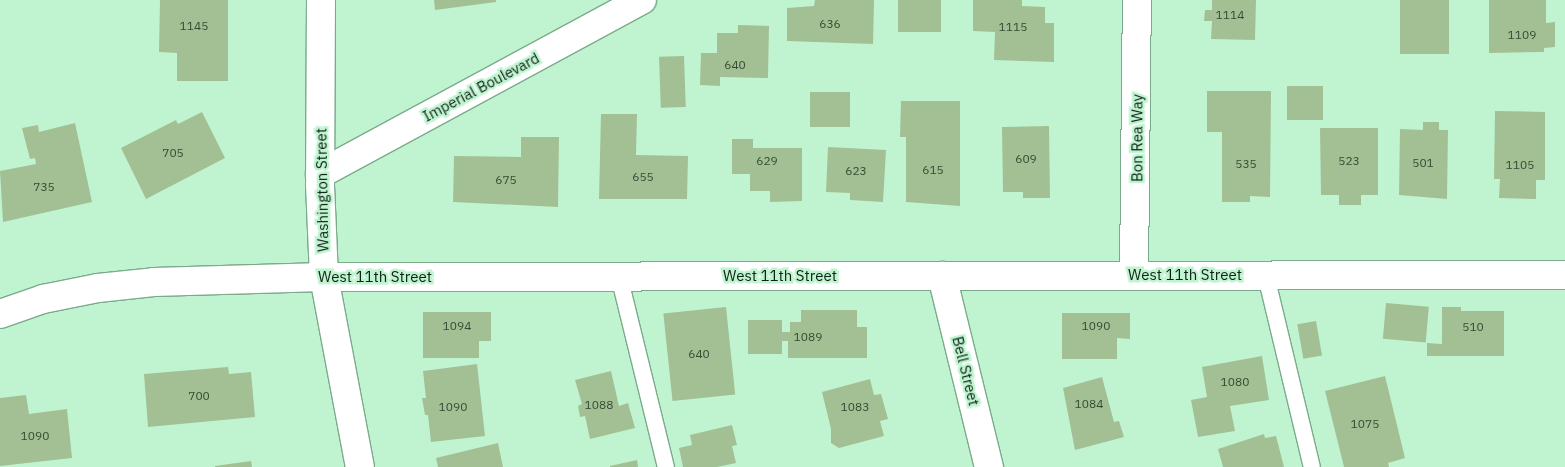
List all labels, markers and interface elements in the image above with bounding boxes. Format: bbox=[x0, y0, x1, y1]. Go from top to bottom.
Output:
house number: 1114 bbox=[1216, 8, 1244, 22]
house number: 636 bbox=[819, 17, 841, 31]
house number: 1145 bbox=[180, 19, 208, 33]
house number: 1115 bbox=[999, 20, 1027, 34]
house number: 1109 bbox=[1508, 28, 1536, 42]
street label: Imperial Boulevard bbox=[420, 49, 542, 125]
house number: 640 bbox=[724, 58, 746, 72]
street label: Bon Rea Way bbox=[1128, 94, 1146, 182]
street label: Washington Street bbox=[312, 128, 332, 252]
house number: 705 bbox=[162, 146, 184, 160]
house number: 609 bbox=[1015, 152, 1037, 166]
house number: 629 bbox=[756, 154, 778, 168]
house number: 523 bbox=[1338, 154, 1360, 168]
house number: 501 bbox=[1412, 156, 1434, 170]
house number: 535 bbox=[1235, 157, 1257, 171]
house number: 1105 bbox=[1506, 158, 1534, 172]
house number: 615 bbox=[922, 163, 944, 177]
house number: 623 bbox=[845, 164, 867, 178]
house number: 655 bbox=[632, 170, 654, 184]
house number: 675 bbox=[495, 173, 517, 187]
house number: 735 bbox=[33, 180, 55, 194]
street label: West 11th Street bbox=[1128, 266, 1242, 284]
street label: West 11th Street bbox=[723, 267, 837, 285]
street label: West 11th Street bbox=[318, 268, 432, 286]
house number: 1094 bbox=[443, 319, 471, 333]
house number: 1090 bbox=[1082, 319, 1110, 333]
house number: 510 bbox=[1462, 320, 1484, 334]
house number: 1089 bbox=[794, 330, 822, 344]
street label: Bell Street bbox=[949, 334, 983, 408]
house number: 640 bbox=[688, 347, 710, 361]
house number: 1080 bbox=[1221, 375, 1249, 389]
house number: 700 bbox=[188, 389, 210, 403]
house number: 1084 bbox=[1075, 397, 1103, 411]
house number: 1088 bbox=[585, 398, 613, 412]
house number: 1090 bbox=[439, 400, 467, 414]
house number: 1083 bbox=[841, 400, 869, 414]
house number: 1075 bbox=[1351, 417, 1379, 431]
house number: 1090 bbox=[21, 429, 49, 443]

